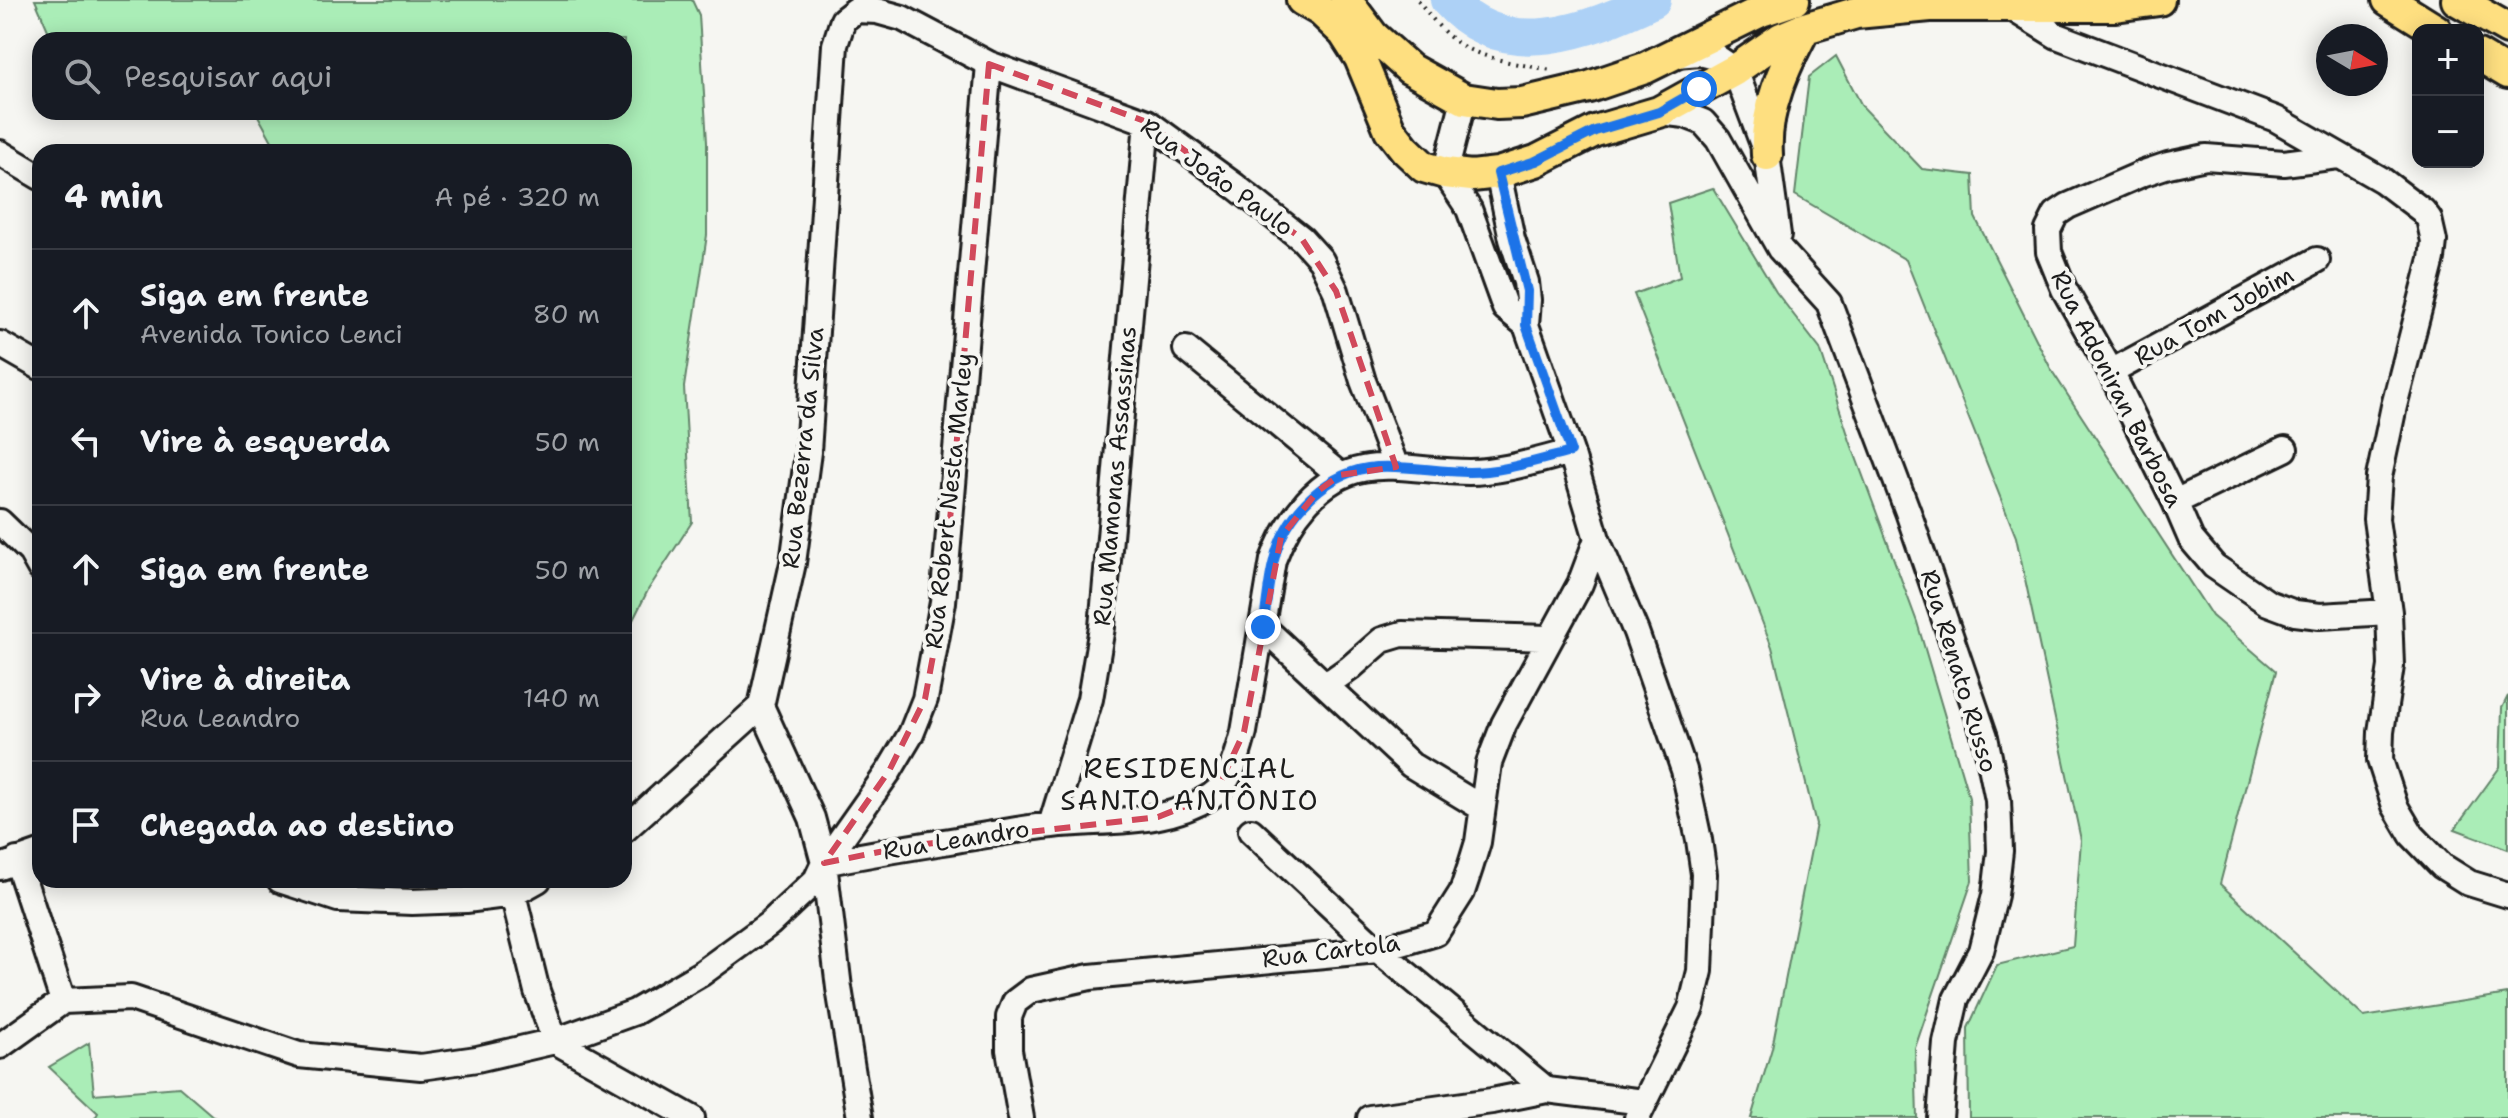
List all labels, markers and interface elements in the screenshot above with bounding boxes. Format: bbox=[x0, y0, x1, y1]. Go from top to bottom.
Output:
north arrow bbox=[2316, 24, 2388, 96]
map controls bbox=[2412, 24, 2484, 168]
button: + bbox=[2412, 24, 2484, 96]
search box bbox=[32, 32, 632, 120]
icon: search bbox=[60, 54, 104, 98]
text: Pesquisar aqui bbox=[124, 56, 333, 97]
route start bbox=[1681, 71, 1717, 107]
button: − bbox=[2412, 96, 2484, 168]
street label: Rua João Paulo bbox=[1134, 111, 1300, 243]
text: 4 min bbox=[64, 173, 163, 219]
text: A pé · 320 m bbox=[435, 179, 600, 214]
street label: Rua Tom Jobim bbox=[2129, 259, 2299, 373]
street label: Rua Adoniran Barbosa bbox=[2043, 265, 2191, 513]
text: Siga em frente bbox=[140, 275, 369, 316]
icon: ahead bbox=[64, 291, 108, 335]
text: 80 m bbox=[533, 296, 600, 331]
text: Avenida Tonico Lenci bbox=[140, 316, 403, 351]
street label: Rua Mamonas Assassinas bbox=[1086, 325, 1144, 627]
street label: Rua Bezerra da Silva bbox=[774, 326, 832, 570]
street label: Rua Robert Nesta Marley bbox=[918, 351, 980, 651]
icon: left bbox=[64, 419, 108, 463]
text: Vire à esquerda bbox=[140, 421, 390, 462]
text: 50 m bbox=[535, 424, 600, 459]
icon: ahead bbox=[64, 547, 108, 591]
text: Siga em frente bbox=[140, 549, 369, 590]
text: 50 m bbox=[535, 552, 600, 587]
street label: Rua Renato Russo bbox=[1913, 566, 2005, 776]
route end bbox=[1245, 609, 1281, 645]
text: Vire à direita bbox=[140, 659, 351, 700]
icon: right bbox=[64, 675, 108, 719]
text: 140 m bbox=[523, 680, 600, 715]
text: Rua Leandro bbox=[140, 700, 300, 735]
district label: RESIDENCIAL SANTO ANTÔNIO bbox=[1060, 749, 1320, 819]
icon: arrive bbox=[64, 803, 108, 847]
text: Chegada ao destino bbox=[140, 805, 455, 846]
street label: Rua Leandro bbox=[880, 813, 1032, 867]
street label: Rua Cartola bbox=[1260, 927, 1402, 975]

